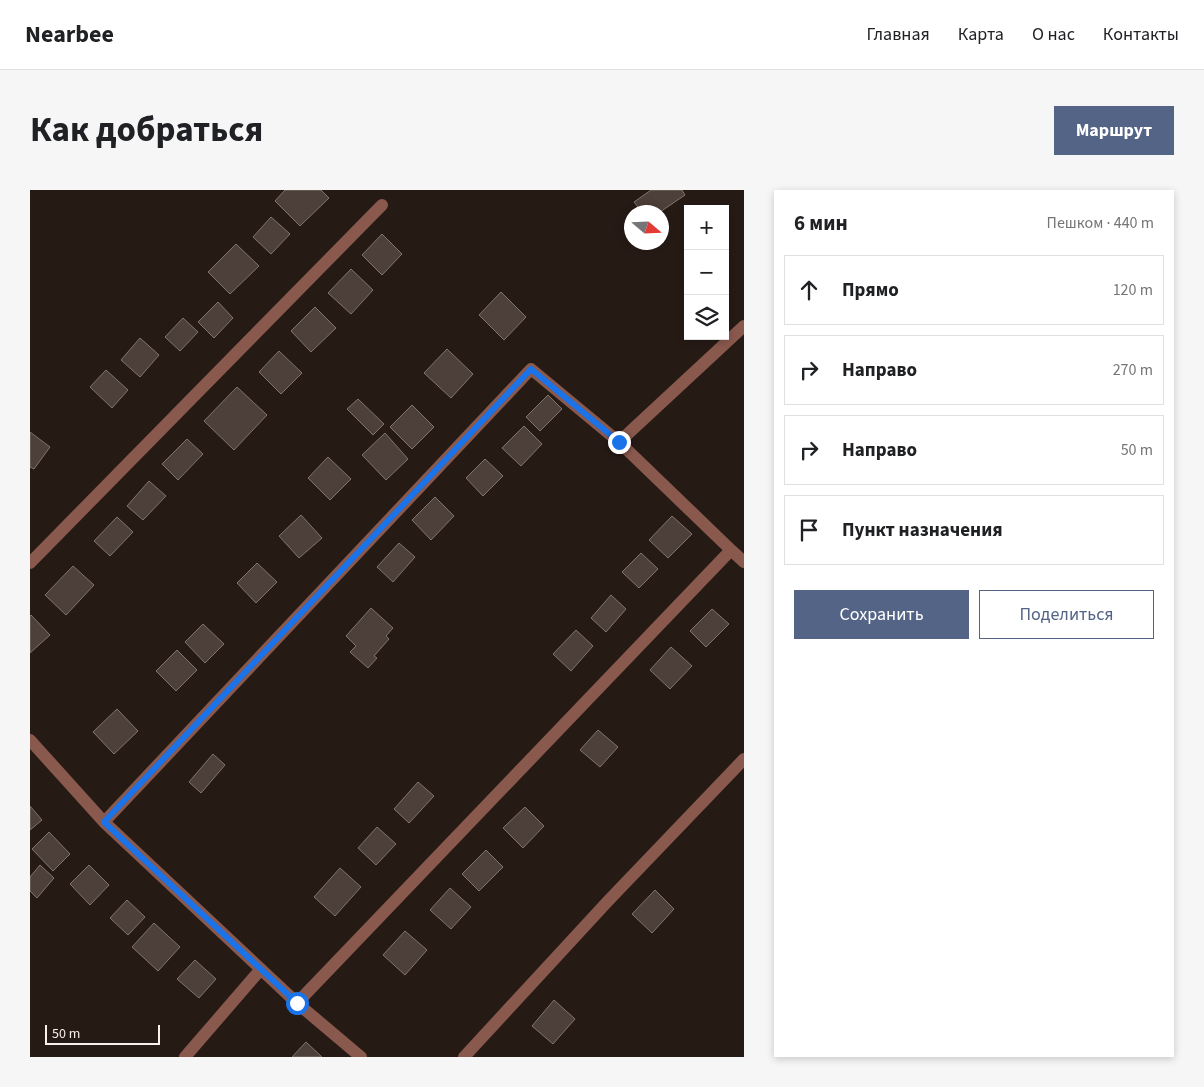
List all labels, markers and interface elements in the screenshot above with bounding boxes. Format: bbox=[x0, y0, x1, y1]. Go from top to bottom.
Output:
text: Nearbee bbox=[25, 17, 114, 52]
text: Главная bbox=[867, 22, 930, 47]
text: Карта bbox=[958, 22, 1004, 47]
text: О нас bbox=[1032, 22, 1075, 47]
text: Контакты bbox=[1103, 22, 1179, 47]
text: Как добраться bbox=[30, 105, 263, 155]
button: Маршрут bbox=[1054, 106, 1174, 155]
north arrow bbox=[624, 205, 669, 250]
map controls bbox=[684, 205, 729, 340]
button: + bbox=[684, 205, 729, 250]
text: 6 мин bbox=[794, 208, 848, 238]
text: Пешком · 440 m bbox=[1047, 212, 1154, 234]
button: − bbox=[684, 250, 729, 295]
icon: ahead bbox=[795, 276, 823, 304]
text: Прямо bbox=[842, 277, 899, 304]
text: 120 m bbox=[1113, 279, 1153, 301]
button: layers bbox=[684, 295, 729, 340]
icon: right bbox=[795, 356, 823, 384]
text: Направо bbox=[842, 357, 917, 384]
text: 270 m bbox=[1113, 359, 1153, 381]
route end bbox=[608, 431, 631, 454]
icon: right bbox=[795, 436, 823, 464]
text: Направо bbox=[842, 437, 917, 464]
text: 50 m bbox=[1121, 439, 1153, 461]
icon: arrive bbox=[795, 516, 823, 544]
text: Пункт назначения bbox=[842, 517, 1003, 544]
button: Сохранить bbox=[794, 590, 969, 639]
button: Поделиться bbox=[979, 590, 1154, 639]
route start bbox=[286, 992, 309, 1015]
scale bar bbox=[45, 1022, 160, 1045]
text: 50 m bbox=[52, 1024, 80, 1044]

